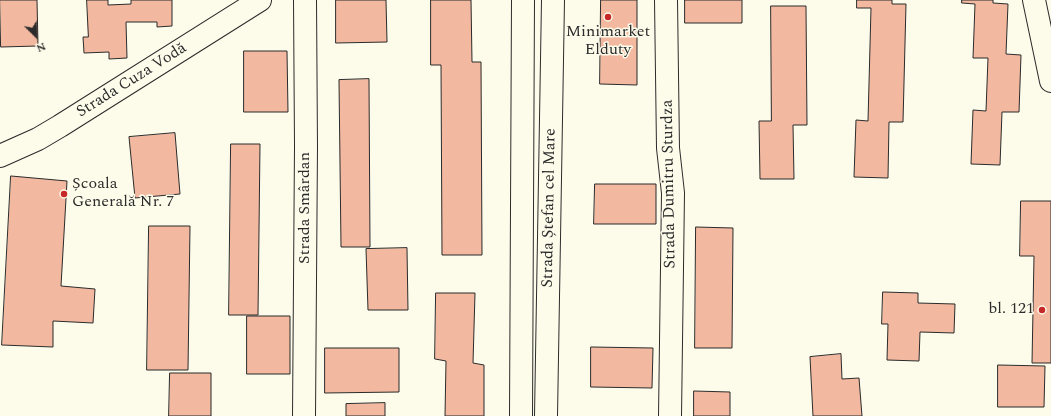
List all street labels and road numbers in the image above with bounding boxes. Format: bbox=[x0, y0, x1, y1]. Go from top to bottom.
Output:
street label: Strada Cuza Vodă bbox=[73, 39, 191, 123]
street label: Strada Dumitru Sturdza bbox=[659, 99, 681, 269]
street label: Strada Ștefan cel Mare bbox=[539, 128, 561, 288]
street label: Strada Smârdan bbox=[296, 152, 316, 264]

